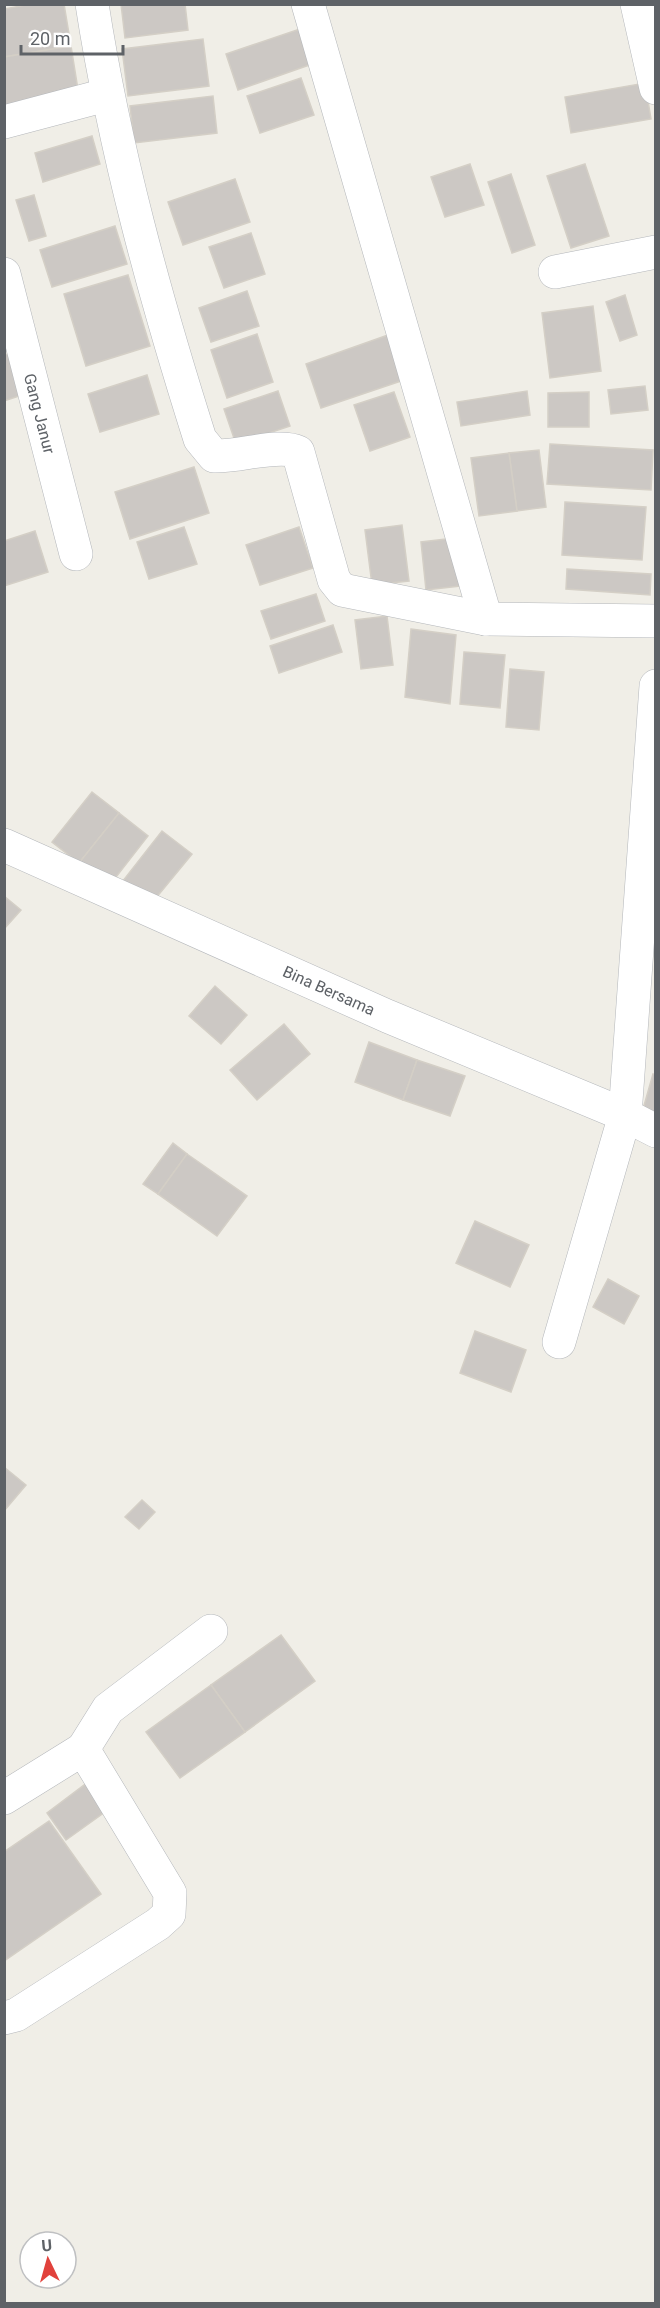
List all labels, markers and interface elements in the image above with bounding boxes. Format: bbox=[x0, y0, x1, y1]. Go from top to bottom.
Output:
scale bar bbox=[21, 18, 123, 56]
text: 20 m bbox=[30, 28, 70, 49]
street label: Gang Janur bbox=[20, 371, 59, 456]
street label: Bina Bersama bbox=[280, 962, 378, 1019]
north arrow bbox=[18, 2230, 78, 2290]
text: U bbox=[41, 2236, 53, 2255]

